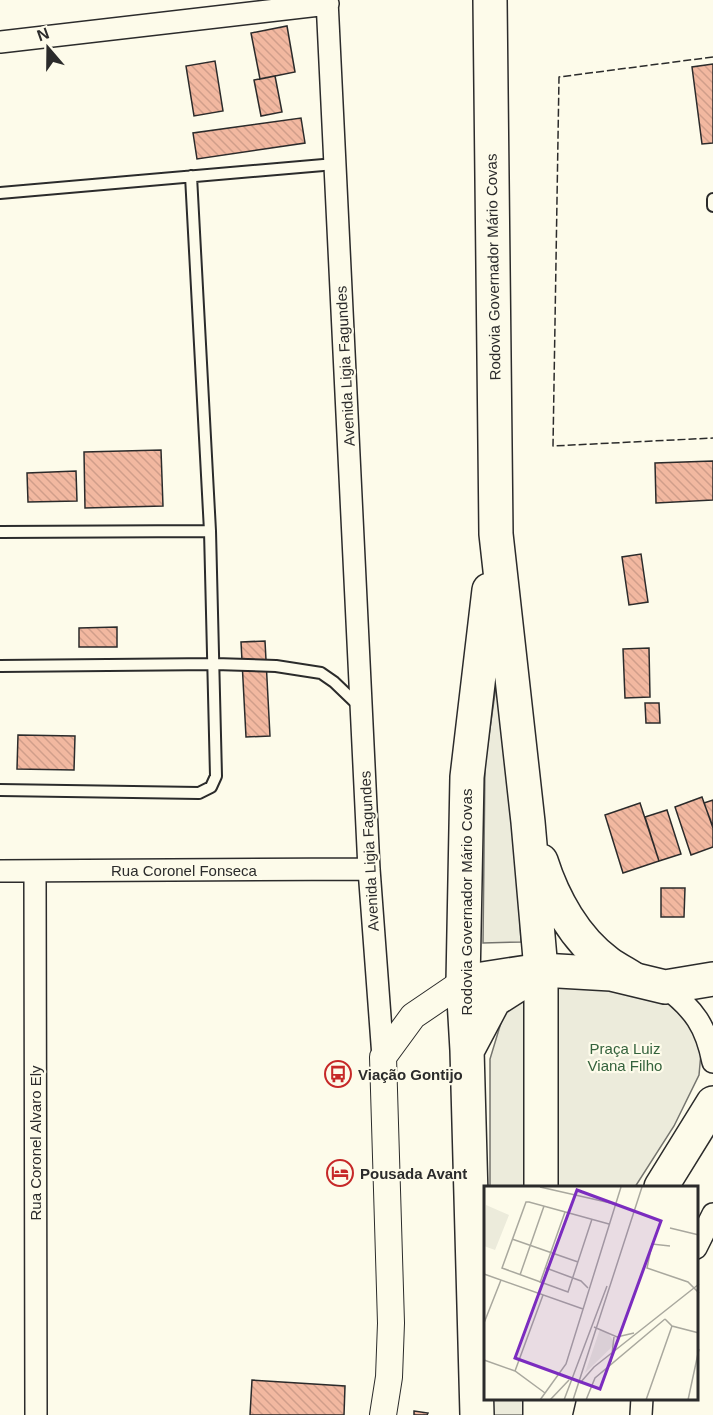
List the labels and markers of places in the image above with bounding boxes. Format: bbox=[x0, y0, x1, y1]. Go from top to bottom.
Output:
bus stop icon: Viação Gontijo bbox=[323, 1059, 353, 1089]
place label: Viação Gontijo bbox=[358, 1066, 463, 1083]
hotel icon: Pousada Avant bbox=[325, 1158, 355, 1188]
place label: Pousada Avant bbox=[360, 1165, 467, 1182]

